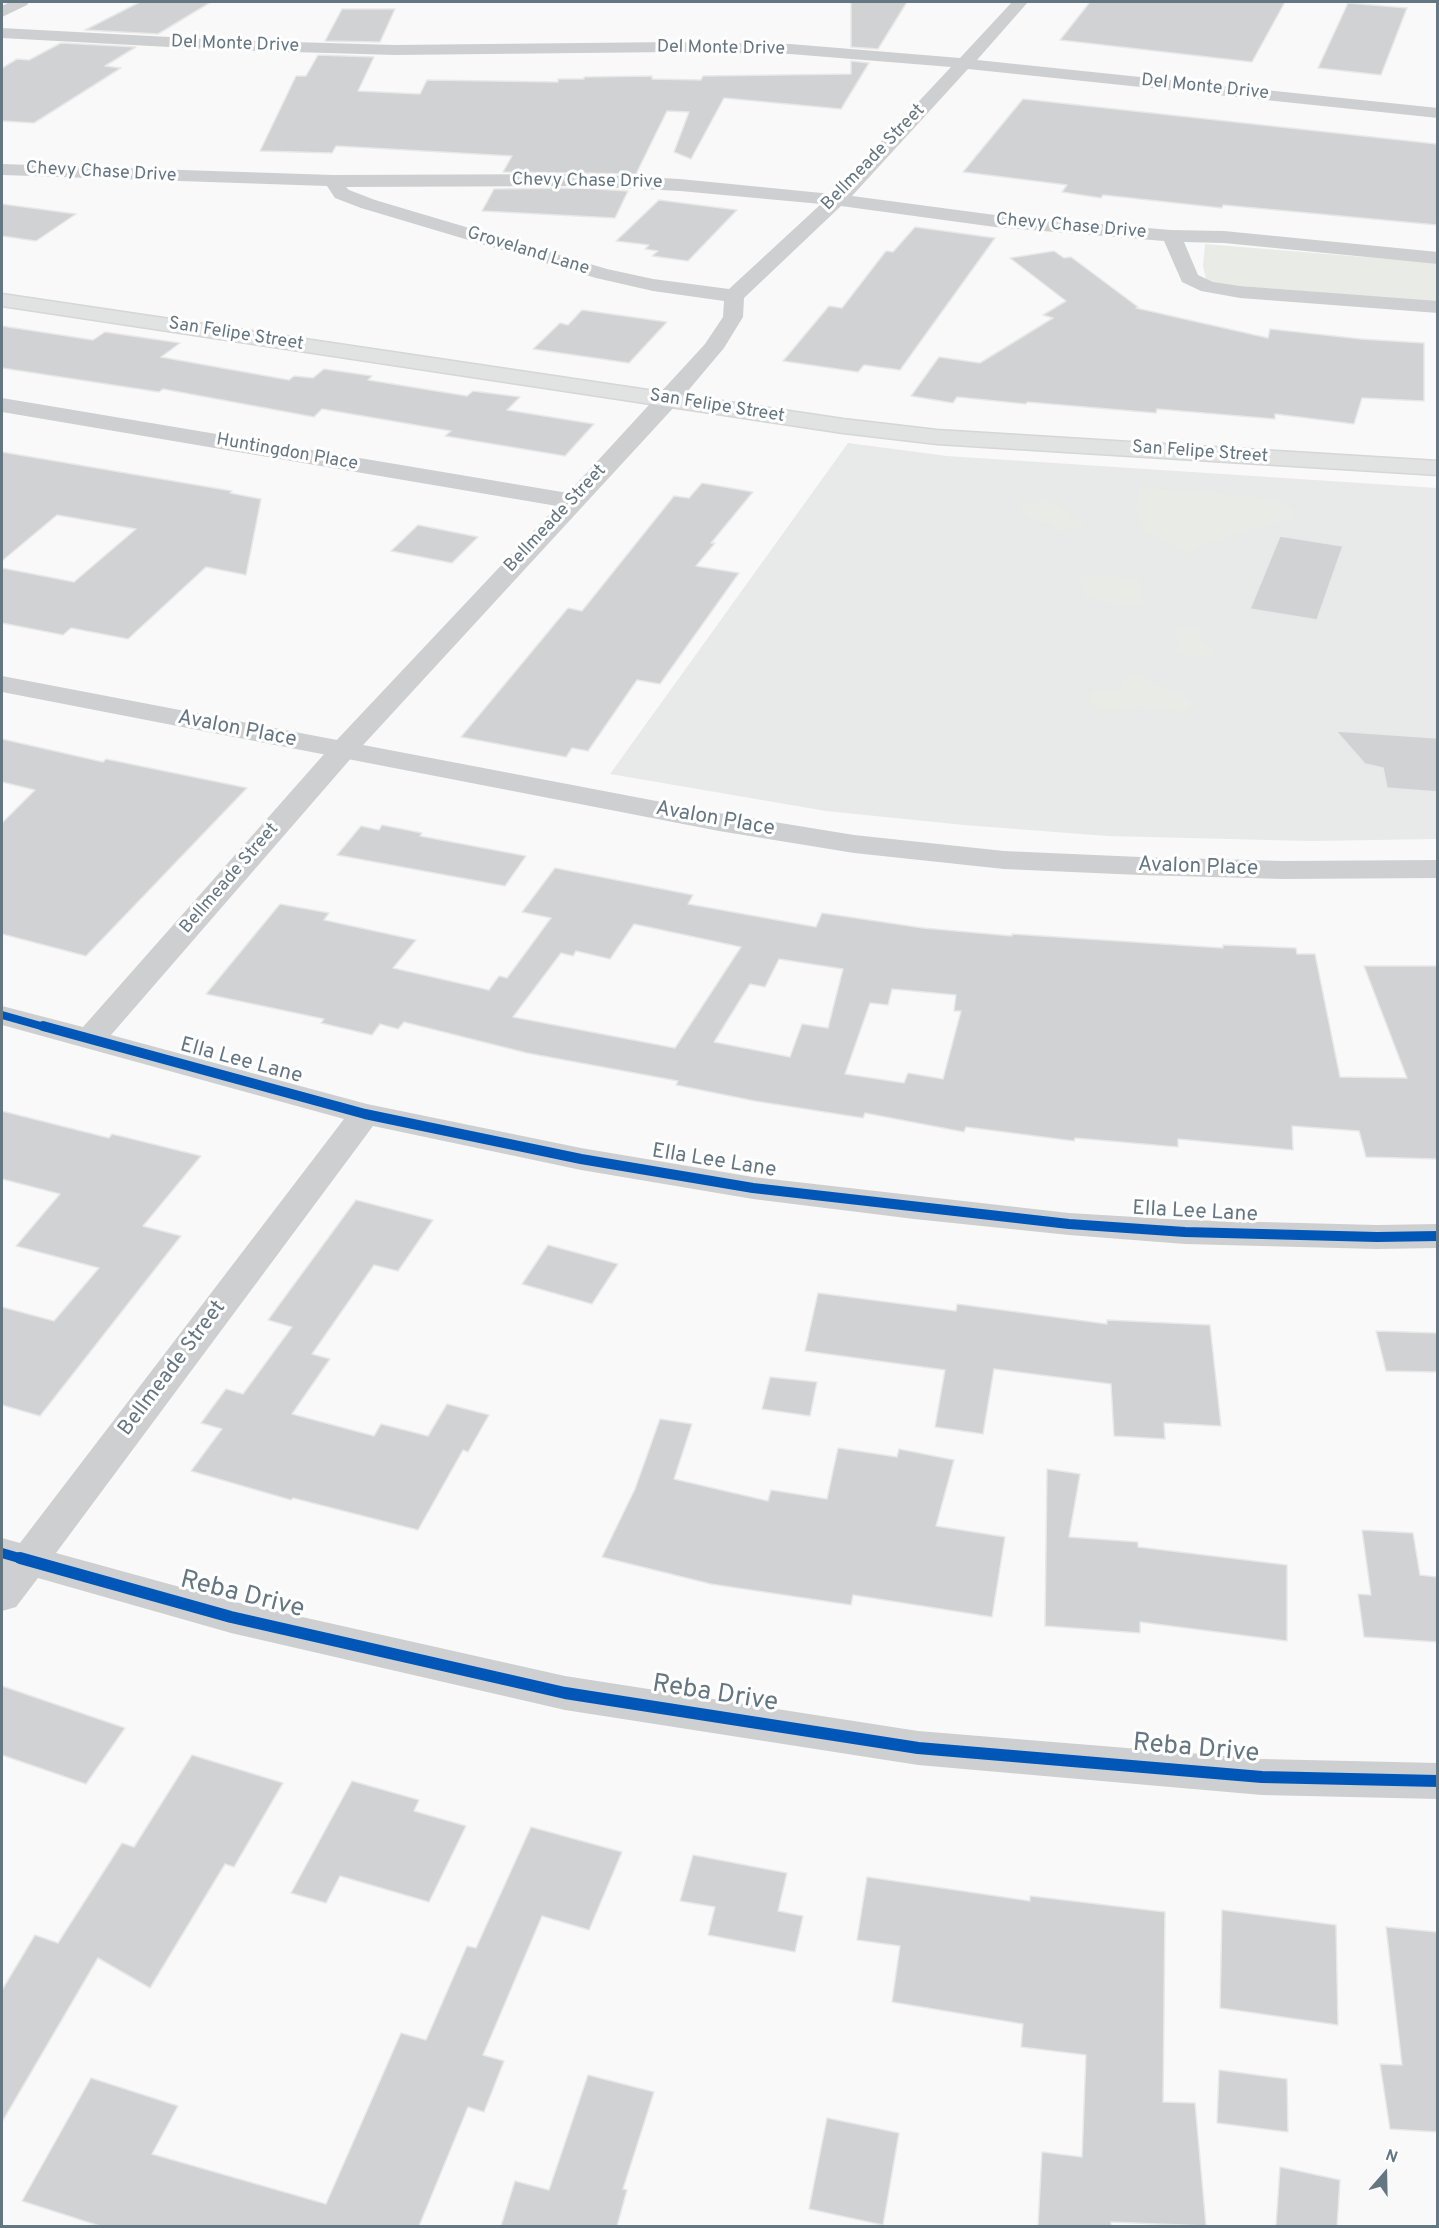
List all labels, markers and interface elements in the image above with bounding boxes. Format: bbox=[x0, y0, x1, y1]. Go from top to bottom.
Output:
street label: Del Monte Drive bbox=[171, 32, 299, 58]
street label: Del Monte Drive bbox=[657, 37, 785, 61]
street label: Del Monte Drive bbox=[1140, 71, 1270, 105]
street label: Bellmeade Street bbox=[818, 100, 930, 216]
street label: Chevy Chase Drive bbox=[25, 158, 177, 188]
street label: Chevy Chase Drive bbox=[511, 170, 663, 194]
street label: Chevy Chase Drive bbox=[995, 210, 1147, 244]
street label: Groveland Lane bbox=[464, 223, 592, 281]
street label: San Felipe Street bbox=[167, 314, 305, 356]
street label: San Felipe Street bbox=[648, 386, 786, 428]
street label: Huntingdon Place bbox=[215, 430, 359, 476]
street label: San Felipe Street bbox=[1131, 437, 1269, 469]
street label: Bellmeade Street bbox=[501, 461, 611, 577]
street label: Avalon Place bbox=[175, 706, 299, 754]
street label: Avalon Place bbox=[653, 797, 777, 843]
street label: Bellmeade Street bbox=[176, 819, 284, 939]
street label: Avalon Place bbox=[1137, 853, 1259, 883]
street label: Ella Lee Lane bbox=[177, 1034, 305, 1090]
street label: Ella Lee Lane bbox=[650, 1140, 778, 1184]
street label: Ella Lee Lane bbox=[1132, 1197, 1258, 1229]
street label: Bellmeade Street bbox=[114, 1296, 232, 1442]
street label: Reba Drive bbox=[177, 1566, 307, 1626]
street label: Reba Drive bbox=[650, 1670, 780, 1720]
street label: Reba Drive bbox=[1131, 1729, 1261, 1771]
north arrow bbox=[1355, 2144, 1415, 2204]
text: N bbox=[1382, 2146, 1400, 2168]

